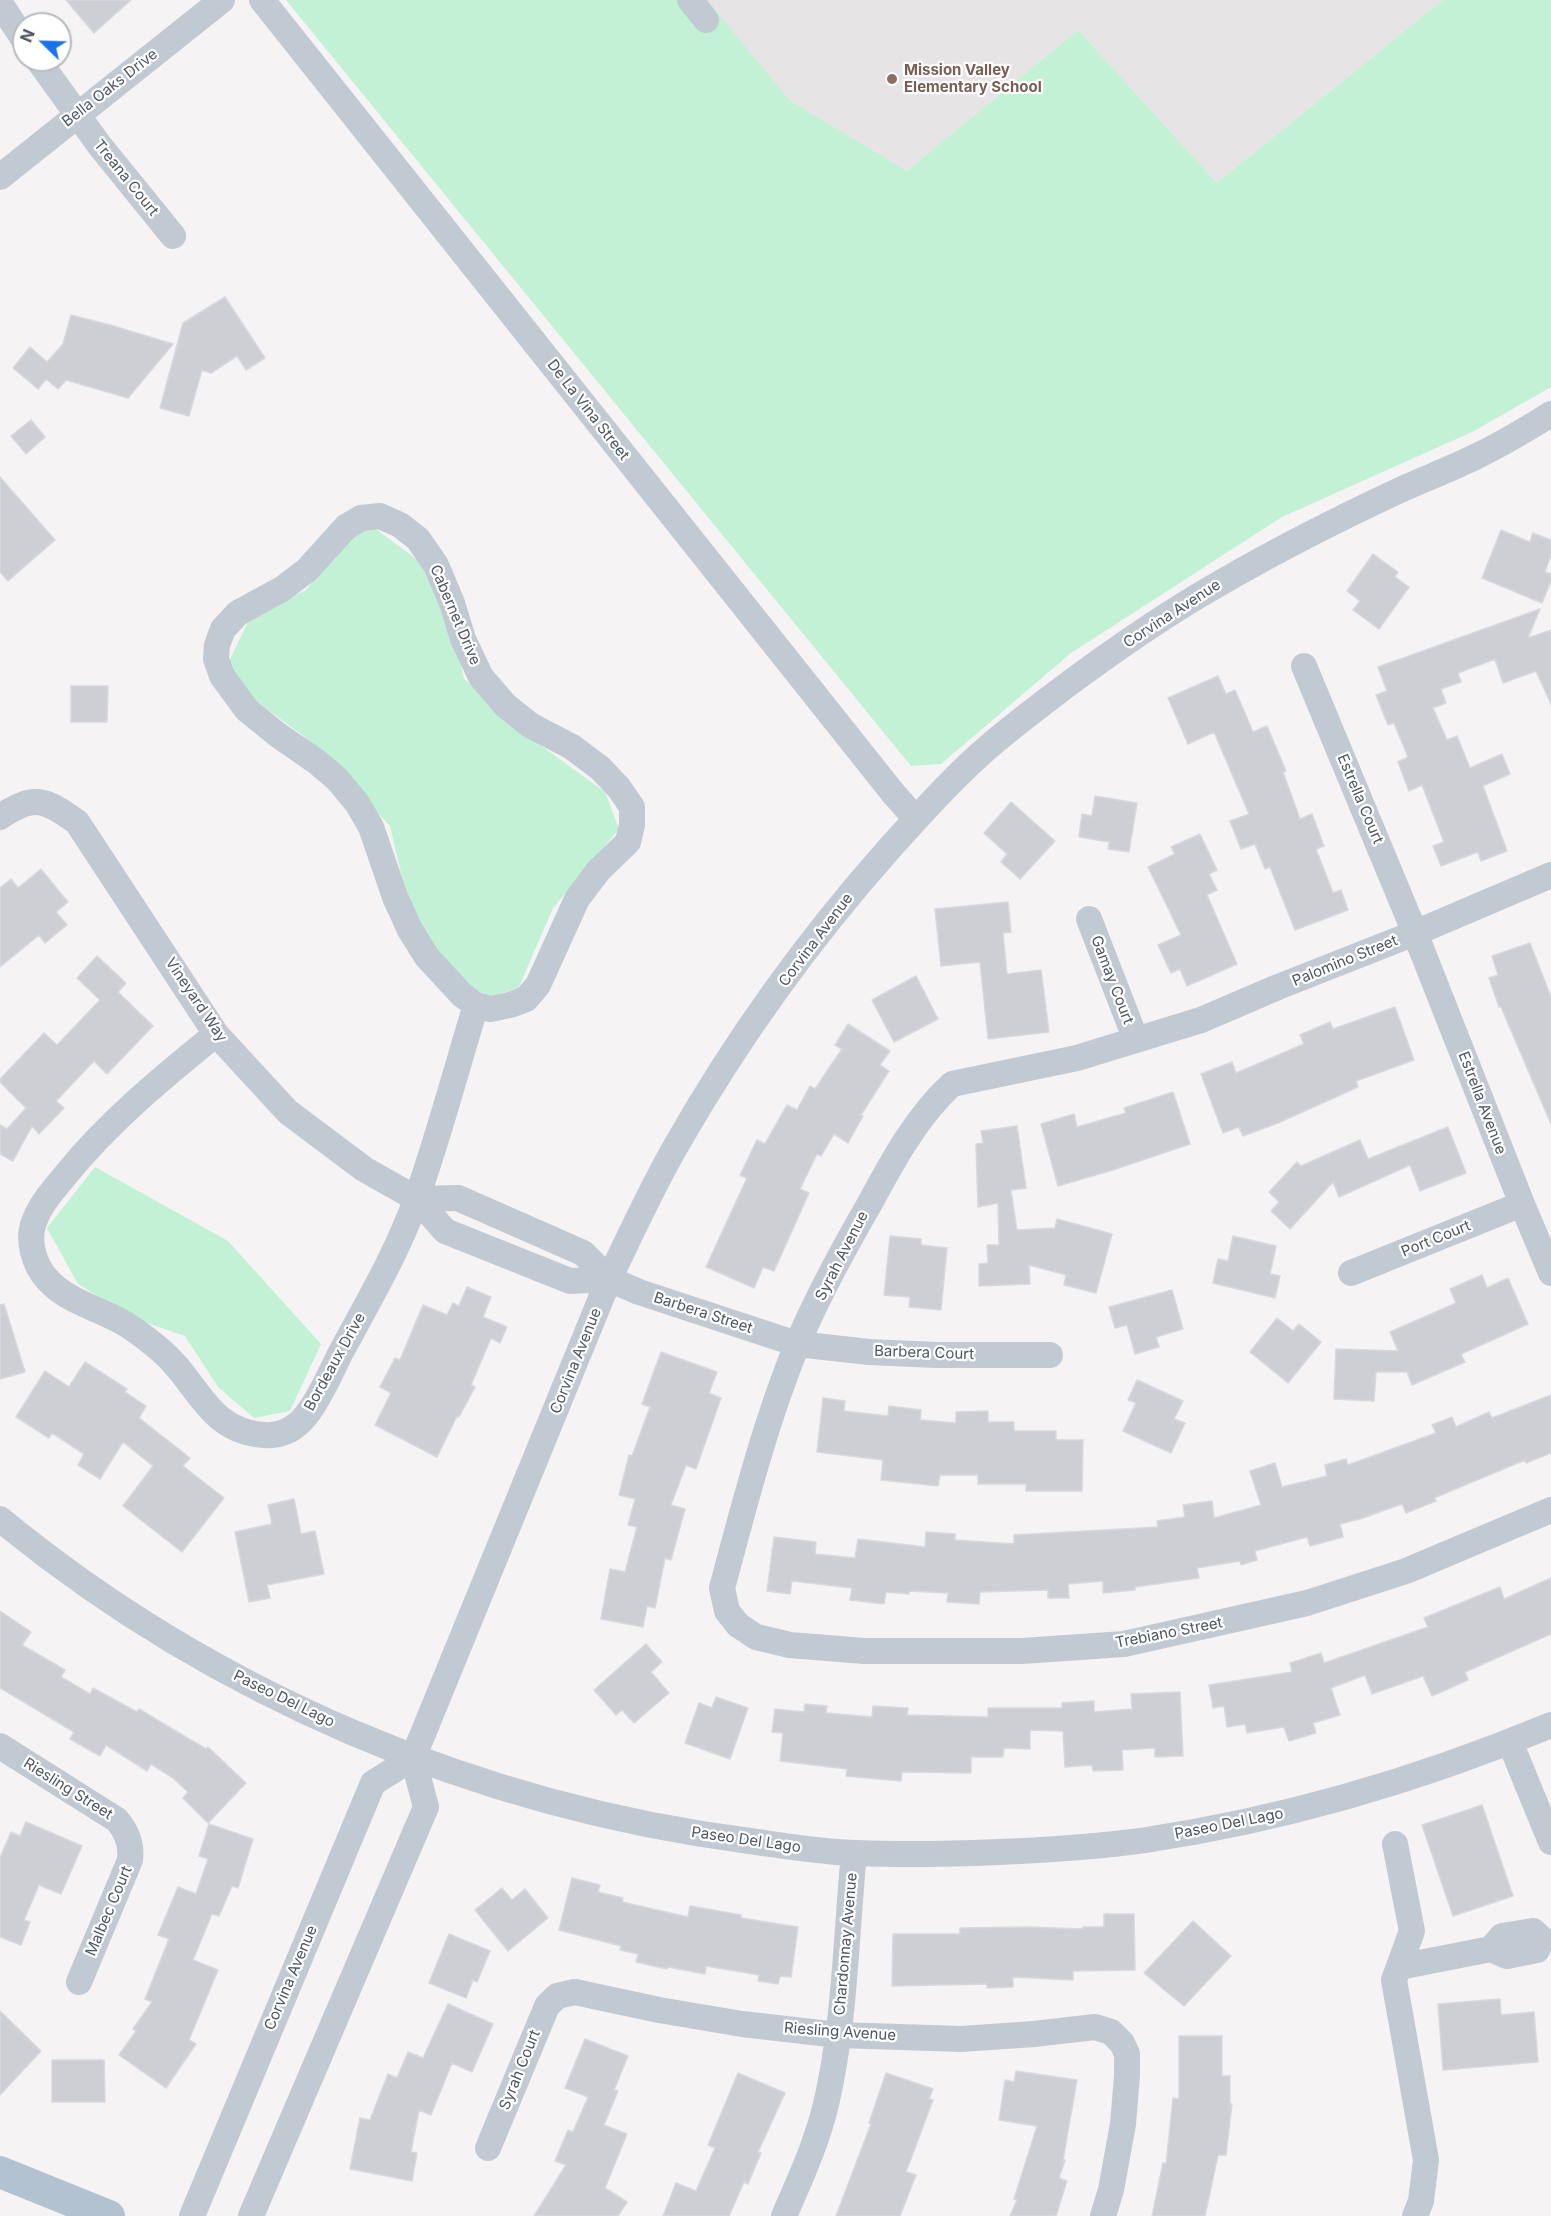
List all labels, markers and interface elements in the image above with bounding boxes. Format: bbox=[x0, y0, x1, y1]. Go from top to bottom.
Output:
north arrow bbox=[12, 12, 72, 72]
text: N bbox=[16, 26, 39, 45]
street label: Bella Oaks Drive bbox=[59, 45, 161, 131]
place label: Mission Valley Elementary School bbox=[904, 61, 1042, 96]
marker: Mission Valley Elementary School bbox=[885, 72, 899, 86]
street label: Treana Court bbox=[90, 136, 162, 220]
street label: De La Vina Street bbox=[543, 356, 633, 464]
street label: Cabernet Drive bbox=[426, 562, 484, 668]
street label: Corvina Avenue bbox=[1120, 576, 1224, 652]
street label: Estrella Court bbox=[1333, 752, 1387, 846]
street label: Corvina Avenue bbox=[775, 890, 857, 990]
street label: Palomino Street bbox=[1290, 932, 1400, 990]
street label: Gamay Court bbox=[1087, 933, 1137, 1027]
street label: Vineyard Way bbox=[161, 955, 231, 1045]
street label: Estrella Avenue bbox=[1454, 1049, 1510, 1157]
street label: Syrah Avenue bbox=[812, 1208, 872, 1304]
street label: Port Court bbox=[1399, 1217, 1473, 1261]
street label: Barbera Street bbox=[651, 1289, 755, 1337]
street label: Corvina Avenue bbox=[547, 1306, 605, 1416]
street label: Bordeaux Drive bbox=[301, 1310, 369, 1414]
street label: Barbera Court bbox=[874, 1342, 974, 1364]
street label: Trebiano Street bbox=[1114, 1614, 1224, 1652]
street label: Paseo Del Lago bbox=[230, 1667, 338, 1731]
street label: Riesling Street bbox=[20, 1754, 116, 1824]
street label: Paseo Del Lago bbox=[1173, 1805, 1285, 1843]
street label: Paseo Del Lago bbox=[690, 1823, 802, 1857]
street label: Malbec Court bbox=[82, 1863, 136, 1959]
street label: Chardonnay Avenue bbox=[831, 1872, 861, 2016]
street label: Corvina Avenue bbox=[261, 1923, 321, 2033]
street label: Riesling Avenue bbox=[783, 2019, 897, 2045]
street label: Syrah Court bbox=[496, 2027, 544, 2113]

